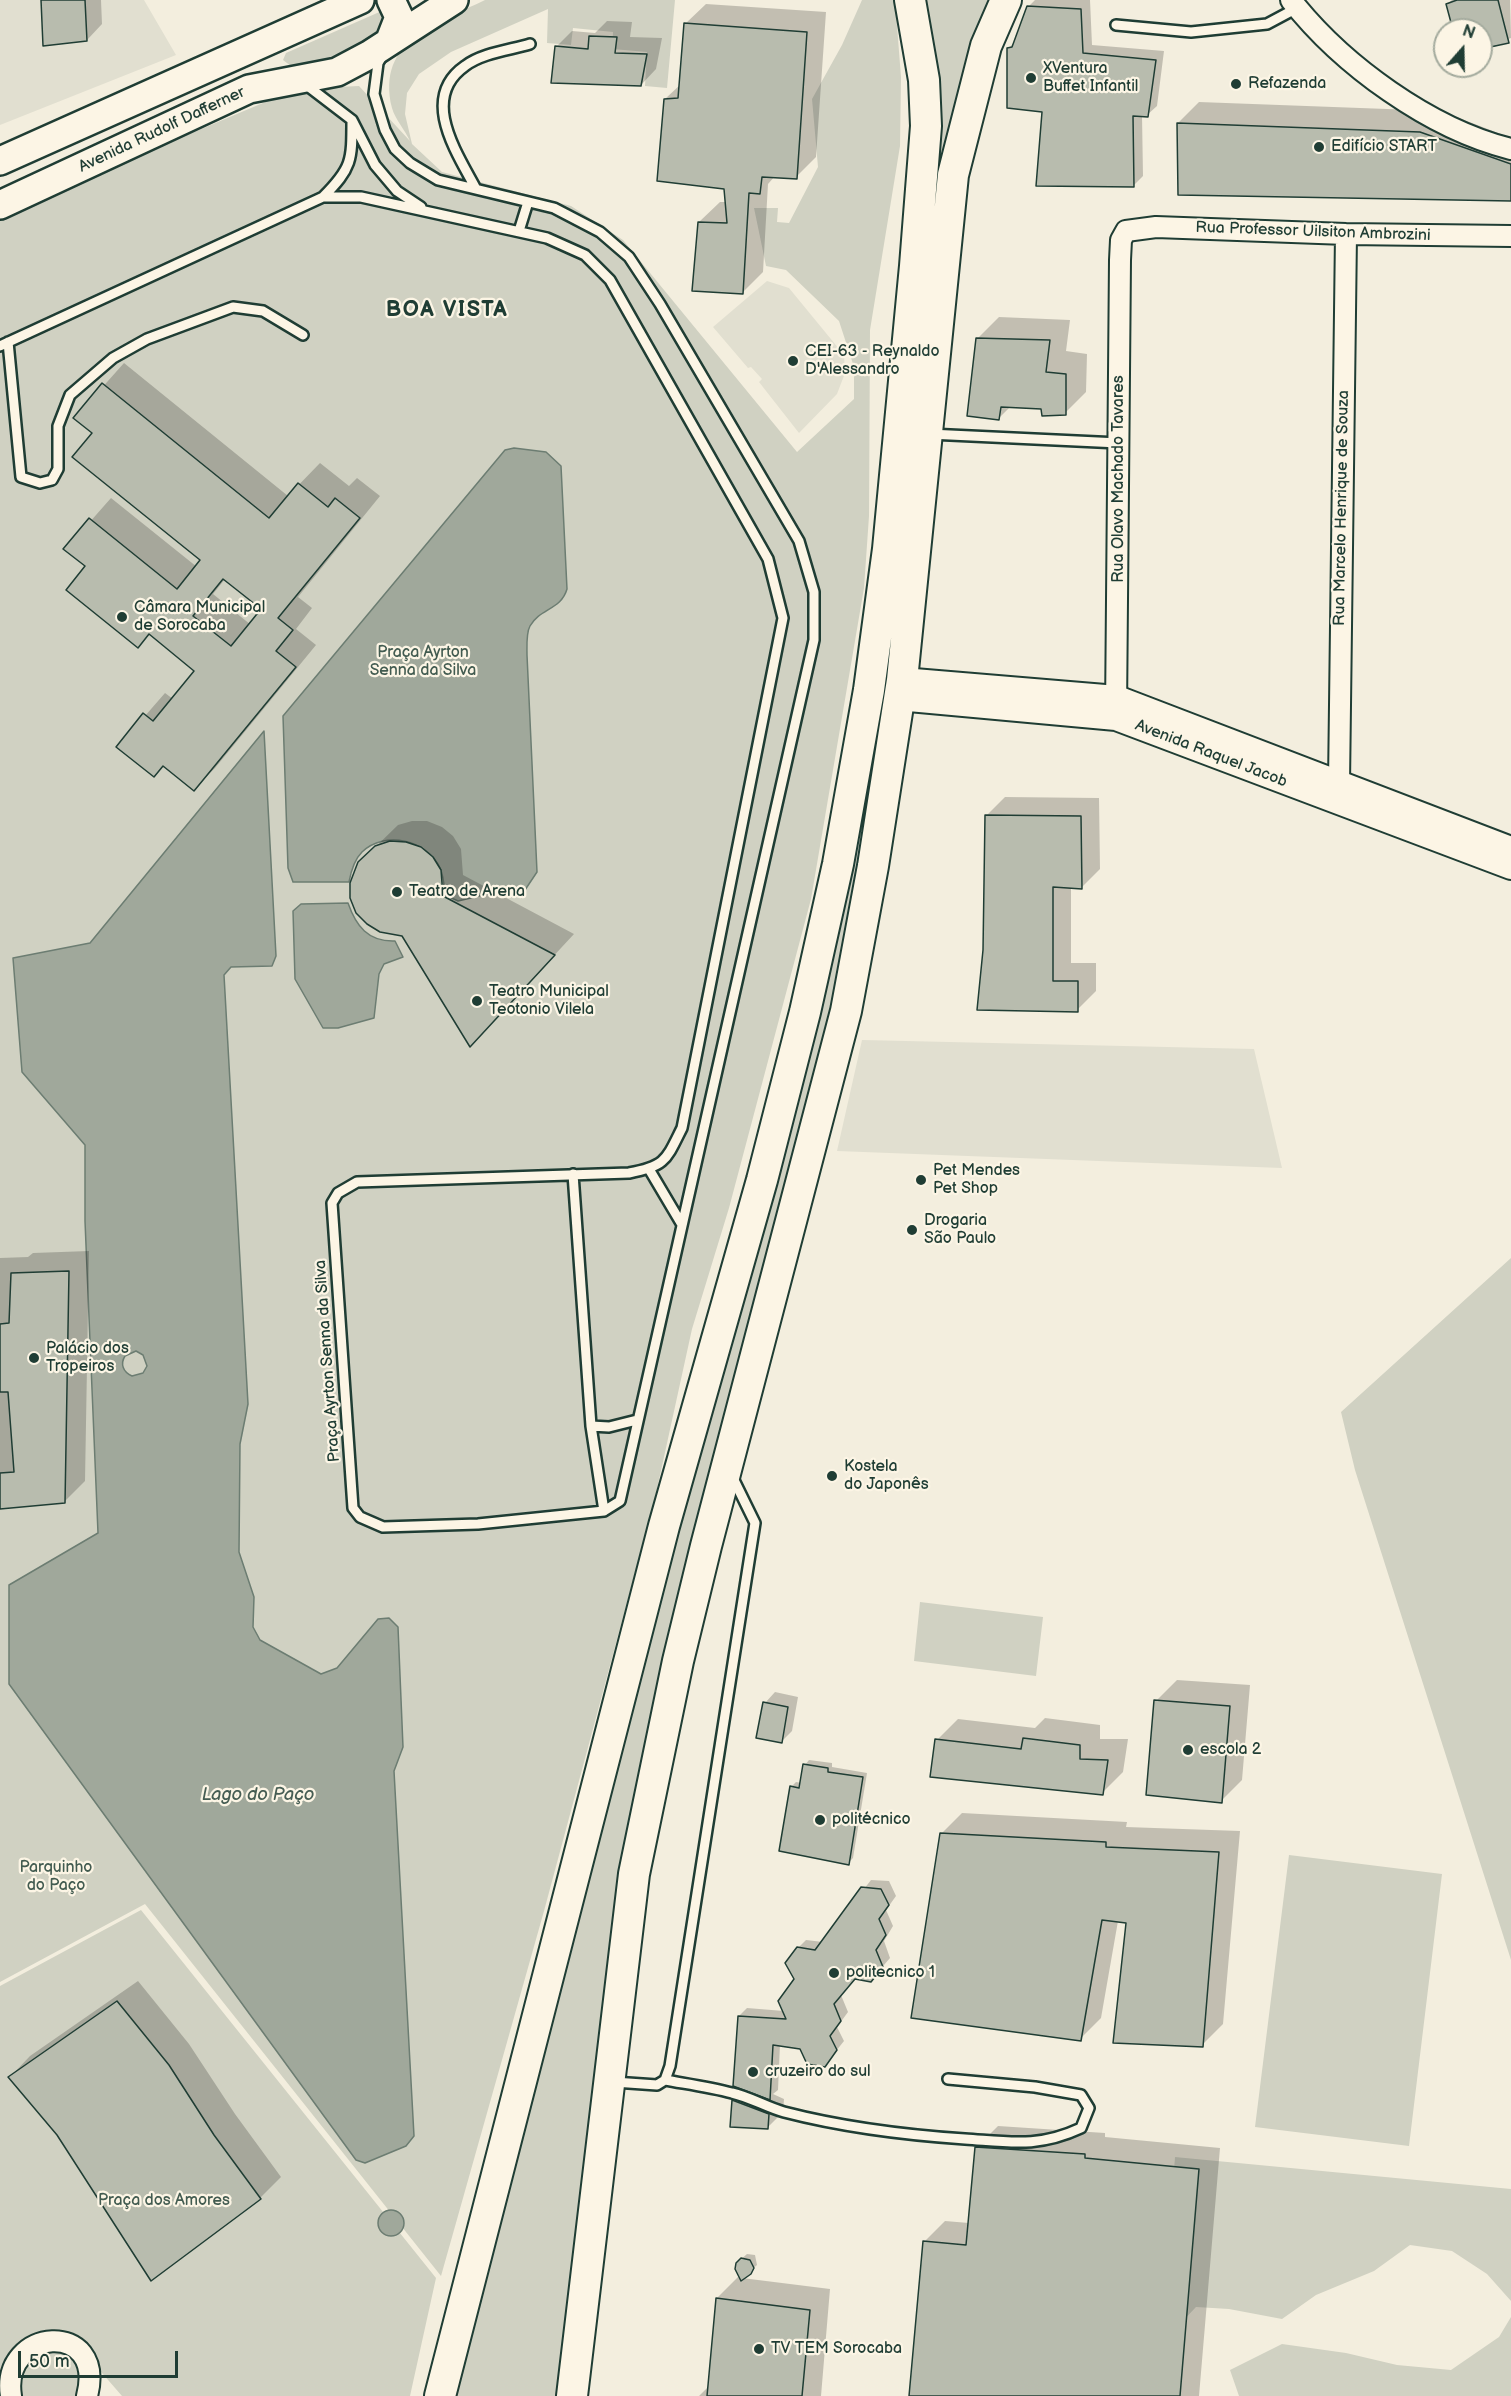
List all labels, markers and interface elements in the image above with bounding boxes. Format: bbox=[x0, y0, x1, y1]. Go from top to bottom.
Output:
north arrow bbox=[1433, 18, 1493, 78]
text: N bbox=[1460, 22, 1478, 43]
place label: XVentura Buffet Infantil bbox=[1043, 59, 1138, 97]
marker: XVentura Buffet Infantil bbox=[1024, 71, 1038, 85]
place label: Refazenda bbox=[1248, 74, 1326, 94]
marker: Refazenda bbox=[1229, 77, 1243, 91]
street label: Avenida Rudolf Dafferner bbox=[76, 83, 248, 177]
place label: Edifício START bbox=[1331, 137, 1437, 157]
marker: Edifício START bbox=[1312, 140, 1326, 154]
street label: Rua Professor Uilsiton Ambrozini bbox=[1195, 218, 1431, 246]
district label: BOA VISTA bbox=[386, 297, 508, 323]
place label: CEI-63 - Reynaldo D'Alessandro bbox=[805, 342, 940, 380]
marker: CEI-63 - Reynaldo D'Alessandro bbox=[786, 354, 800, 368]
street label: Rua Olavo Machado Tavares bbox=[1109, 375, 1129, 583]
street label: Rua Marcelo Henrique de Souza bbox=[1330, 390, 1354, 626]
place label: Câmara Municipal de Sorocaba bbox=[134, 598, 265, 636]
marker: Câmara Municipal de Sorocaba bbox=[115, 610, 129, 624]
park label: Praça Ayrton Senna da Silva bbox=[370, 643, 476, 681]
street label: Avenida Raquel Jacob bbox=[1132, 716, 1290, 792]
place label: Teatro de Arena bbox=[409, 882, 525, 902]
marker: Teatro de Arena bbox=[390, 885, 404, 899]
place label: Teatro Municipal Teotonio Vilela bbox=[489, 982, 609, 1020]
marker: Teatro Municipal Teotonio Vilela bbox=[470, 994, 484, 1008]
place label: Pet Mendes Pet Shop bbox=[933, 1161, 1020, 1199]
marker: Pet Mendes Pet Shop bbox=[914, 1173, 928, 1187]
place label: Drogaria São Paulo bbox=[924, 1211, 996, 1249]
marker: Drogaria São Paulo bbox=[905, 1223, 919, 1237]
street label: Praça Ayrton Senna da Silva bbox=[311, 1259, 345, 1463]
place label: Palácio dos Tropeiros bbox=[46, 1339, 129, 1377]
marker: Palácio dos Tropeiros bbox=[27, 1351, 41, 1365]
place label: Kostela do Japonês bbox=[844, 1457, 929, 1495]
marker: Kostela do Japonês bbox=[825, 1469, 839, 1483]
place label: escola 2 bbox=[1200, 1740, 1261, 1760]
marker: escola 2 bbox=[1181, 1743, 1195, 1757]
water label: Lago do Paço bbox=[202, 1784, 314, 1806]
place label: politécnico bbox=[832, 1810, 911, 1830]
marker: politécnico bbox=[813, 1813, 827, 1827]
park label: Parquinho do Paço bbox=[20, 1858, 92, 1896]
place label: politecnico 1 bbox=[846, 1963, 935, 1983]
marker: politecnico 1 bbox=[827, 1966, 841, 1980]
place label: cruzeiro do sul bbox=[765, 2062, 871, 2082]
marker: cruzeiro do sul bbox=[746, 2065, 760, 2079]
park label: Praça dos Amores bbox=[98, 2191, 230, 2211]
scale bar bbox=[21, 2339, 182, 2377]
place label: TV TEM Sorocaba bbox=[771, 2339, 902, 2359]
marker: TV TEM Sorocaba bbox=[752, 2342, 766, 2356]
text: 50 m bbox=[29, 2351, 70, 2372]

